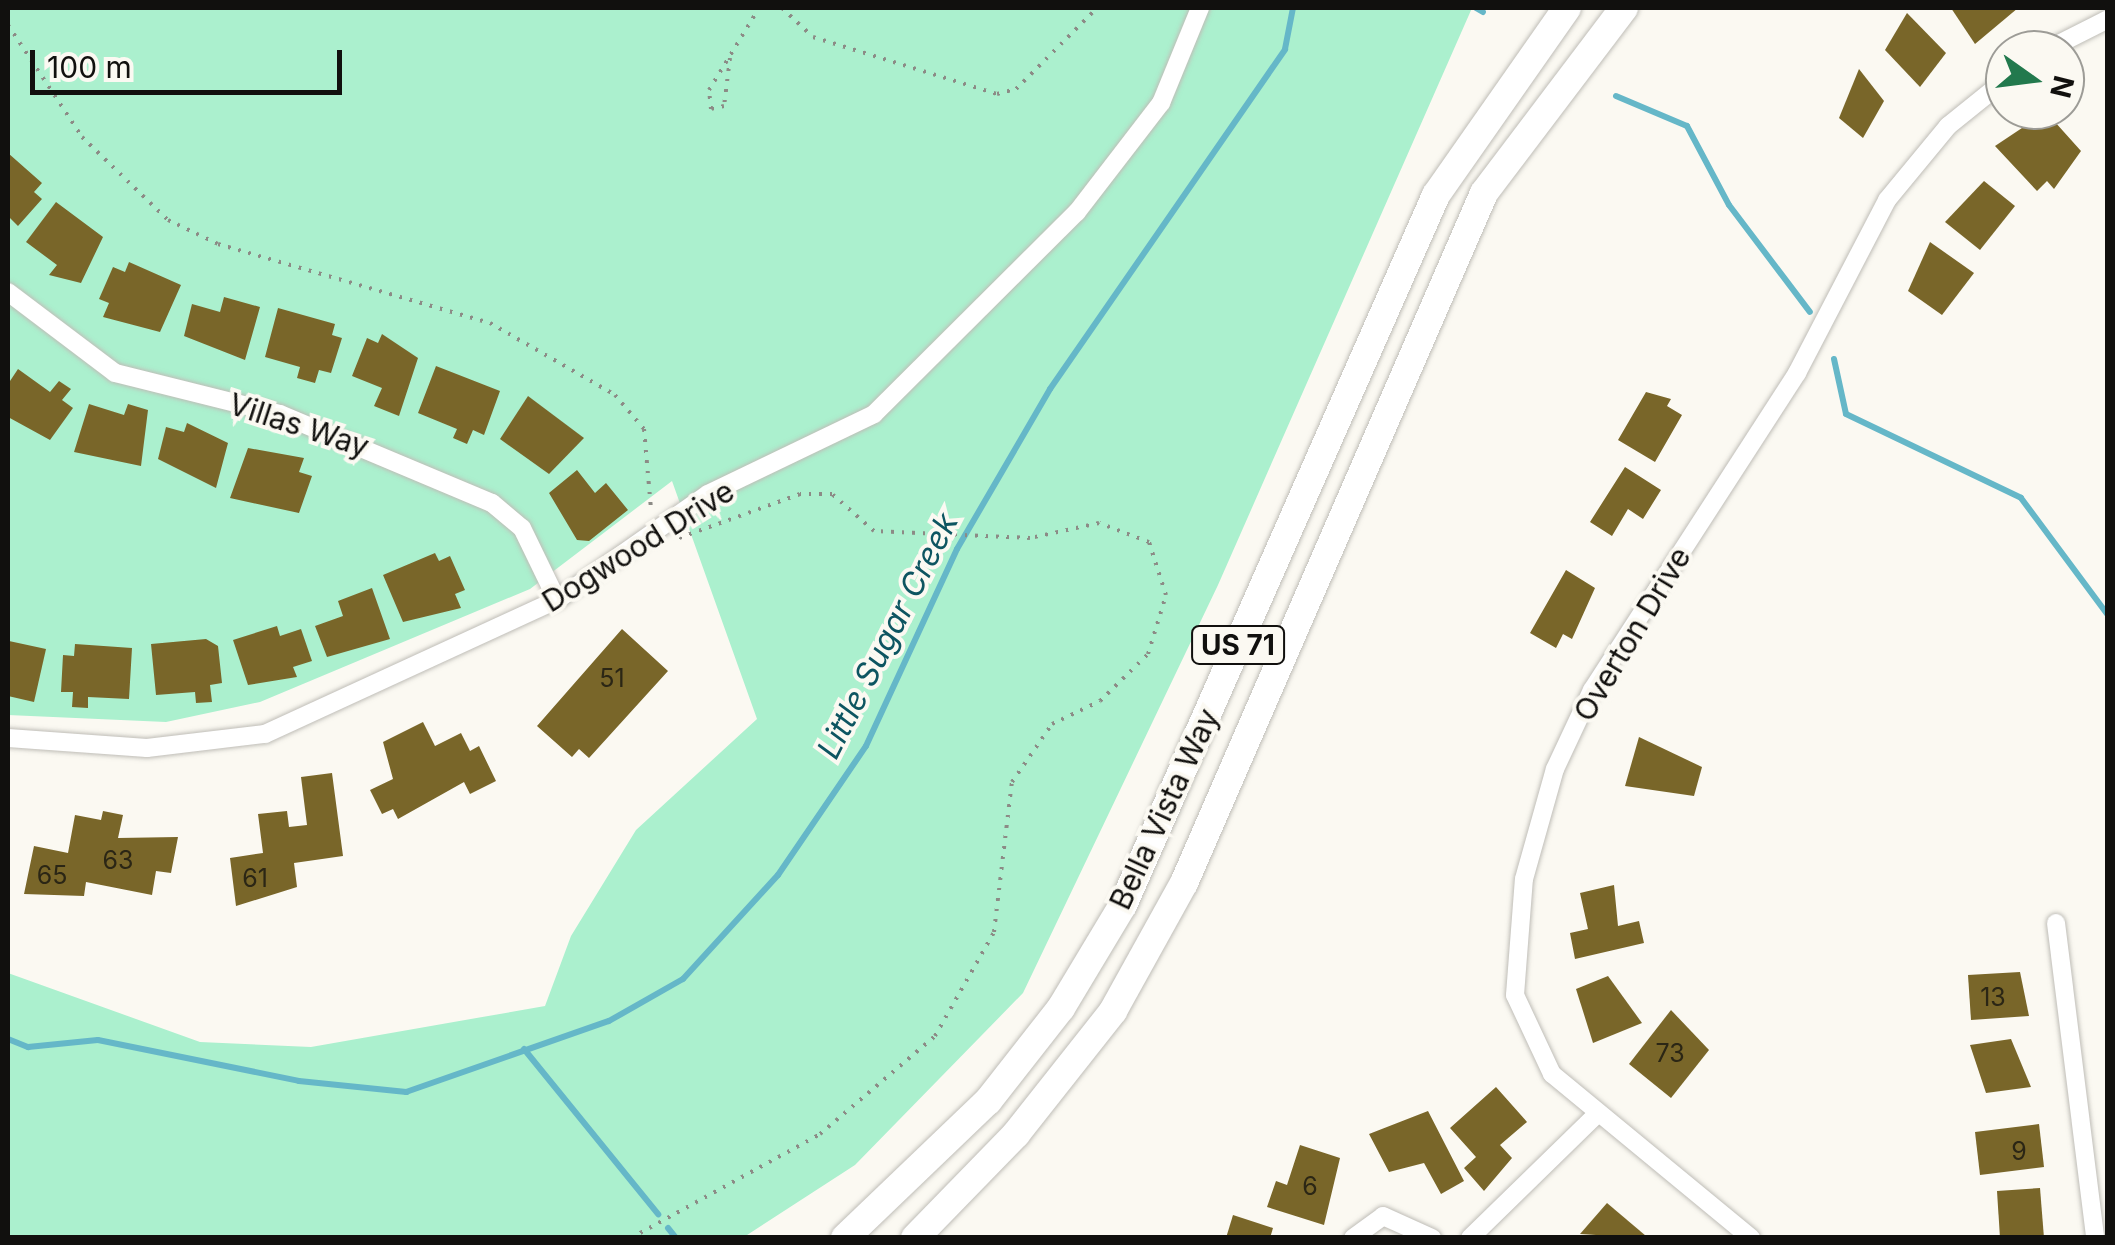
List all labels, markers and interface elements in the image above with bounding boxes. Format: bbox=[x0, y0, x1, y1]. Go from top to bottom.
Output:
scale bar bbox=[35, 30, 348, 92]
north arrow bbox=[1985, 30, 2085, 130]
text: 100 m bbox=[47, 49, 132, 85]
text: N bbox=[2043, 72, 2081, 101]
street label: Villas Way bbox=[225, 385, 373, 465]
street label: Dogwood Drive bbox=[535, 473, 741, 619]
water label: Little Sugar Creek bbox=[810, 507, 966, 765]
street label: Overton Drive bbox=[1566, 540, 1698, 728]
road number: US 71 bbox=[1190, 622, 1286, 668]
house number: 51 bbox=[599, 663, 625, 693]
street label: Bella Vista Way bbox=[1102, 703, 1226, 915]
house number: 63 bbox=[103, 845, 133, 875]
house number: 65 bbox=[37, 860, 67, 890]
house number: 61 bbox=[242, 863, 268, 893]
house number: 13 bbox=[1980, 982, 2006, 1012]
house number: 73 bbox=[1655, 1038, 1685, 1068]
house number: 9 bbox=[2011, 1136, 2027, 1166]
house number: 6 bbox=[1302, 1171, 1318, 1201]

